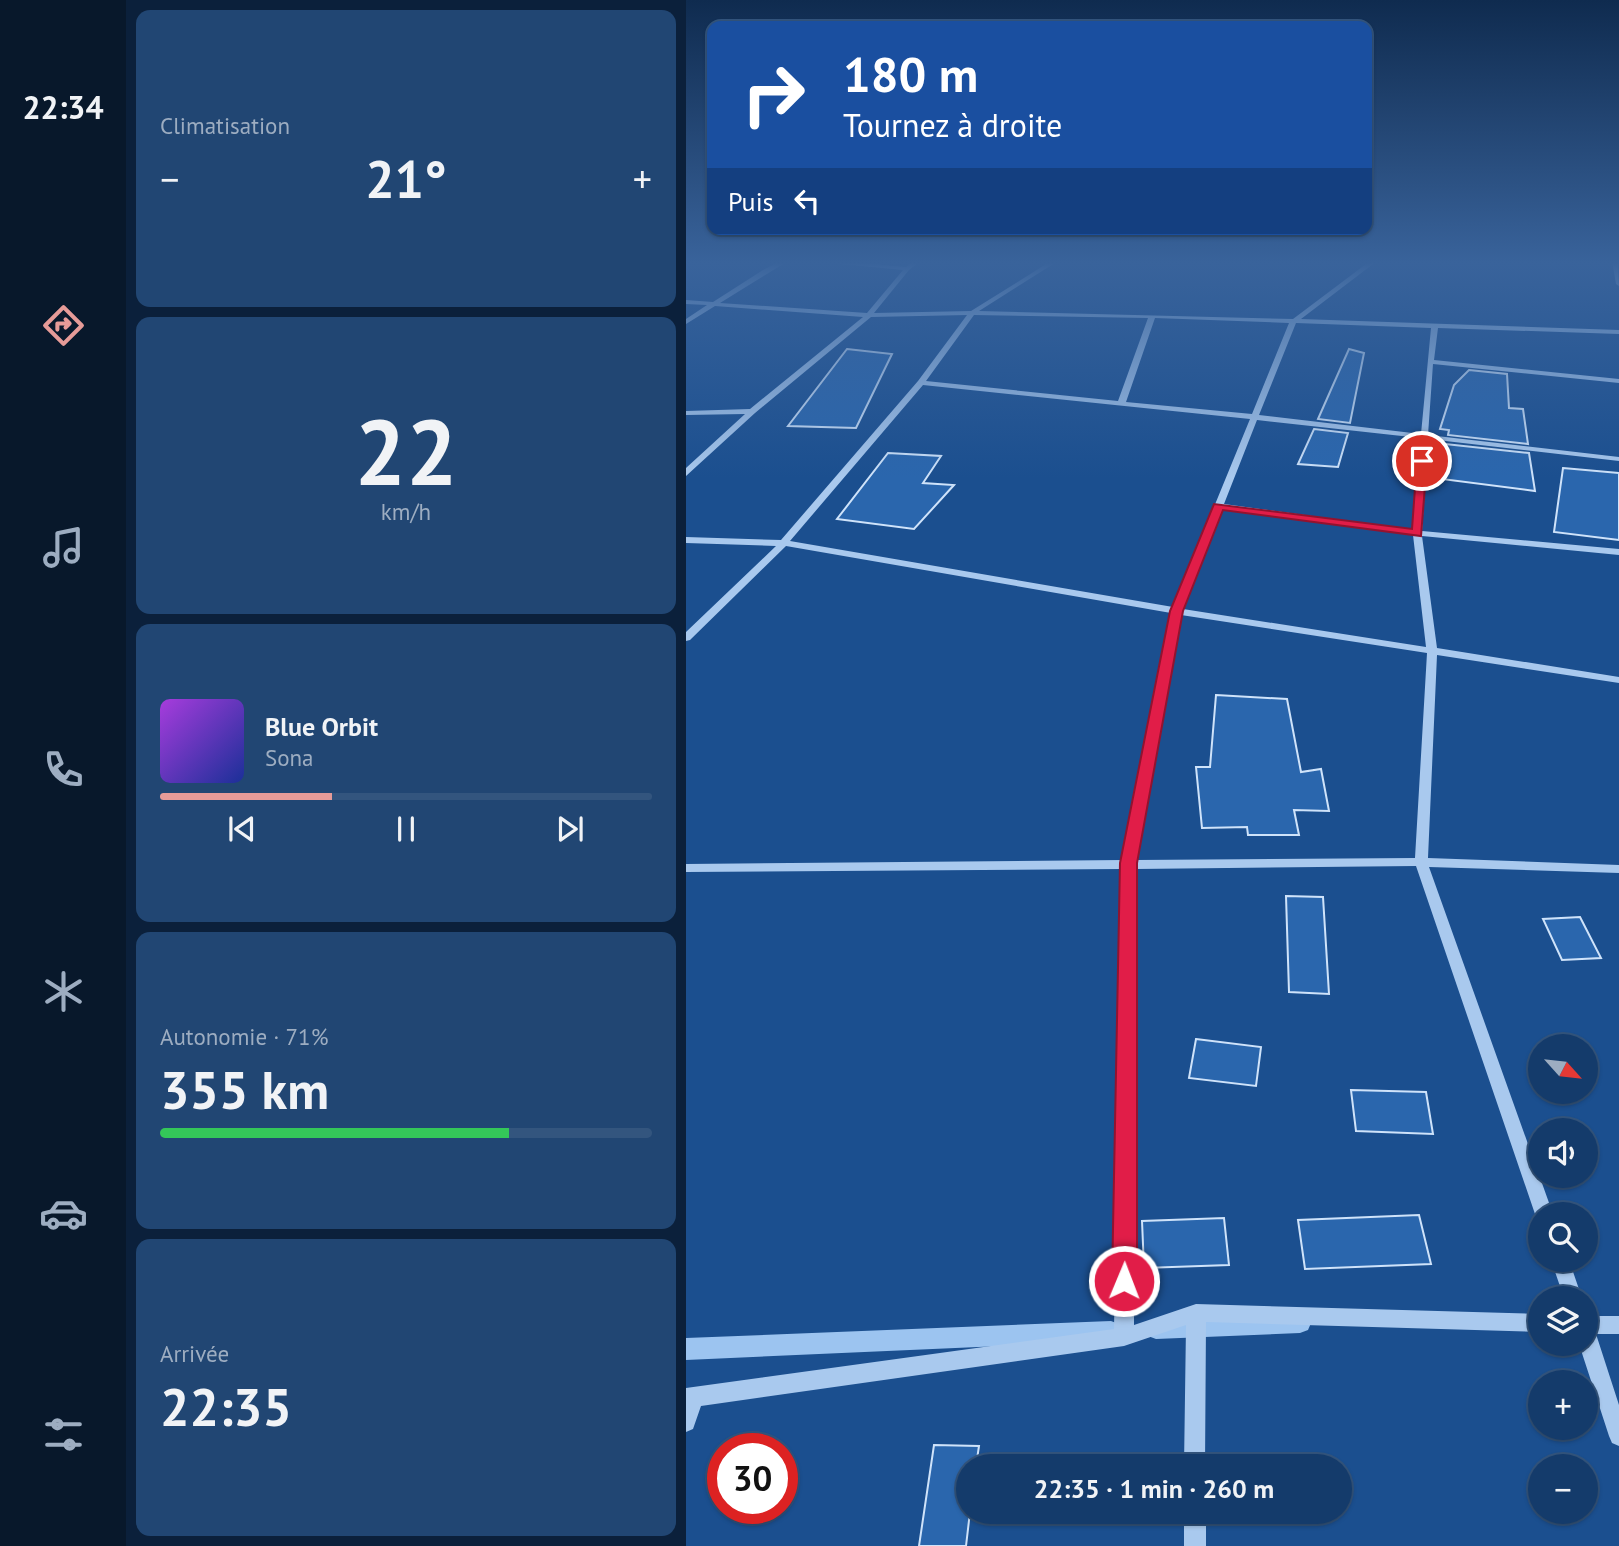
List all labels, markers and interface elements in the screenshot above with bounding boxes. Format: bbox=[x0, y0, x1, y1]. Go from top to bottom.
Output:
text: 180 m bbox=[843, 42, 978, 106]
icon: right bbox=[728, 49, 819, 140]
text: 22:34 bbox=[22, 86, 104, 128]
text: Tournez à droite bbox=[843, 104, 1062, 146]
text: Climatisation bbox=[160, 111, 290, 140]
text: 21° bbox=[365, 145, 447, 212]
text: − bbox=[160, 154, 179, 203]
text: + bbox=[633, 154, 652, 203]
icon: left bbox=[788, 182, 826, 220]
text: Puis bbox=[728, 185, 774, 218]
icon: directions bbox=[39, 301, 88, 350]
text: 22 bbox=[354, 392, 458, 510]
pin bbox=[1392, 431, 1452, 491]
icon: arrive bbox=[1403, 442, 1441, 480]
text: km/h bbox=[381, 497, 431, 526]
icon: music bbox=[39, 523, 88, 572]
text: Blue Orbit bbox=[265, 710, 378, 743]
text: Sona bbox=[265, 743, 314, 772]
icon: phone bbox=[39, 745, 88, 794]
icon: previous bbox=[223, 810, 261, 848]
icon: pause bbox=[387, 810, 425, 848]
icon: next bbox=[551, 810, 589, 848]
icon: climate bbox=[39, 967, 88, 1016]
text: Autonomie · 71% bbox=[160, 1022, 328, 1051]
north arrow bbox=[1528, 1034, 1598, 1104]
map controls bbox=[1528, 1034, 1598, 1524]
text: 355 km bbox=[160, 1056, 329, 1123]
button: sound bbox=[1528, 1118, 1598, 1188]
icon: car bbox=[39, 1189, 88, 1238]
button: search bbox=[1528, 1202, 1598, 1272]
position arrow bbox=[1087, 1244, 1161, 1318]
button: layers bbox=[1528, 1286, 1598, 1356]
text: Arrivée bbox=[160, 1339, 229, 1368]
button: + bbox=[1528, 1370, 1598, 1440]
text: 22:35 bbox=[160, 1373, 292, 1440]
icon: filters bbox=[39, 1410, 88, 1459]
speed limit sign: 30 bbox=[707, 1433, 798, 1524]
button: − bbox=[1528, 1454, 1598, 1524]
text: 22:35 · 1 min · 260 m bbox=[1034, 1472, 1274, 1505]

